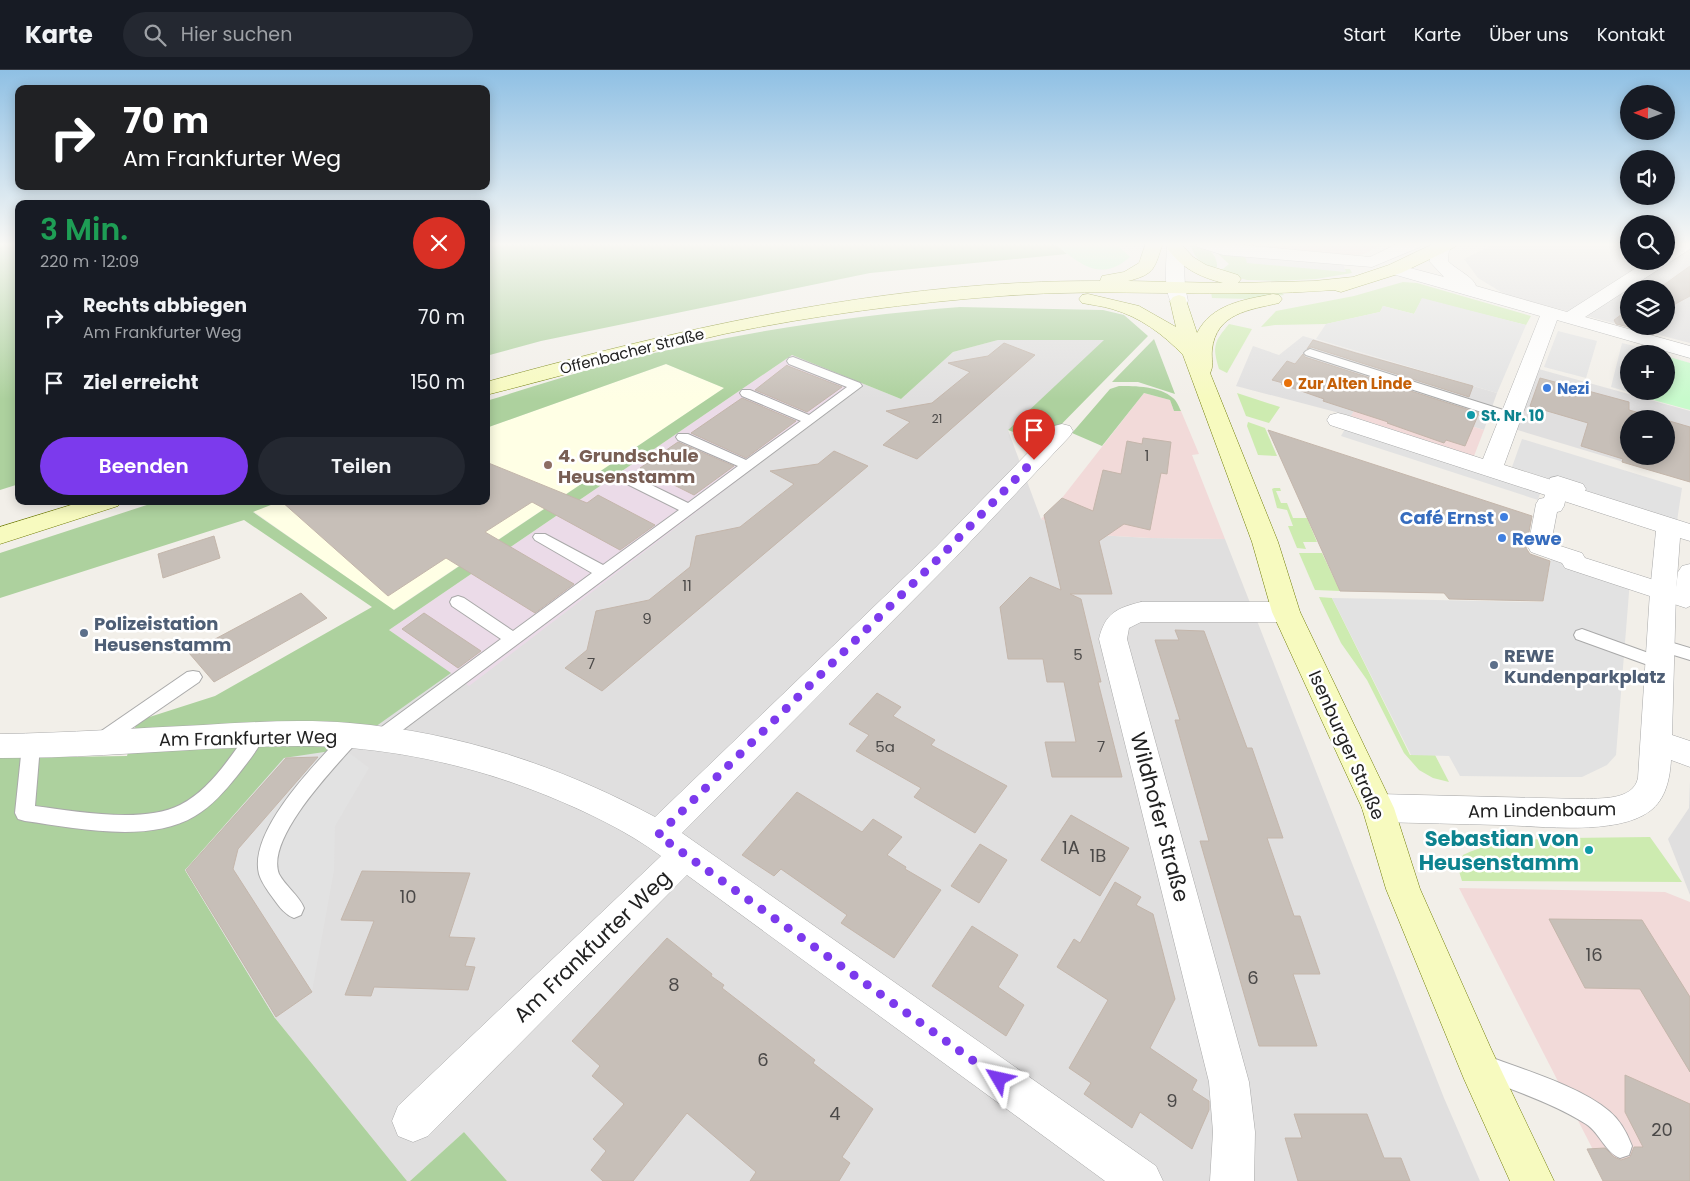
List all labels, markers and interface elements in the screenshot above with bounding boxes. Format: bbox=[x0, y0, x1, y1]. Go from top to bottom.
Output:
search box bbox=[123, 12, 473, 57]
text: Karte bbox=[25, 18, 93, 51]
icon: search bbox=[141, 21, 169, 49]
text: Hier suchen bbox=[181, 21, 292, 48]
text: Start bbox=[1343, 22, 1386, 47]
text: Karte bbox=[1414, 22, 1461, 47]
text: Über uns bbox=[1489, 22, 1569, 47]
text: Kontakt bbox=[1597, 22, 1665, 47]
north arrow bbox=[1620, 85, 1675, 140]
map controls bbox=[1620, 85, 1675, 465]
text: 70 m bbox=[123, 96, 209, 145]
icon: right bbox=[40, 105, 105, 170]
text: Am Frankfurter Weg bbox=[123, 143, 341, 174]
button: sound bbox=[1620, 150, 1675, 205]
text: 3 Min. bbox=[40, 208, 128, 251]
button: search bbox=[1620, 215, 1675, 270]
button: close bbox=[413, 217, 465, 269]
text: 220 m · 12:09 bbox=[40, 250, 139, 273]
button: layers bbox=[1620, 280, 1675, 335]
text: Rechts abbiegen bbox=[83, 292, 247, 319]
icon: right bbox=[40, 304, 68, 332]
text: 70 m bbox=[418, 304, 465, 331]
text: Am Frankfurter Weg bbox=[83, 321, 242, 344]
street label: Offenbacher Straße bbox=[558, 323, 706, 379]
button: + bbox=[1620, 345, 1675, 400]
icon: arrive bbox=[40, 369, 68, 397]
text: Ziel erreicht bbox=[83, 369, 199, 396]
text: 150 m bbox=[410, 369, 465, 396]
place label: Zur Alten Linde bbox=[1298, 373, 1412, 394]
marker: Zur Alten Linde bbox=[1282, 377, 1294, 389]
place label: Nezi bbox=[1557, 378, 1589, 399]
marker: Nezi bbox=[1541, 382, 1553, 394]
place label: St. Nr. 10 bbox=[1481, 405, 1544, 426]
pin bbox=[1013, 409, 1055, 460]
marker: St. Nr. 10 bbox=[1465, 409, 1477, 421]
house number: 21 bbox=[932, 410, 942, 427]
button: − bbox=[1620, 410, 1675, 465]
icon: arrive bbox=[1020, 416, 1048, 444]
button: Beenden bbox=[40, 437, 248, 495]
button: Teilen bbox=[258, 437, 465, 495]
place label: 4. Grundschule Heusenstamm bbox=[558, 443, 699, 489]
house number: 1 bbox=[1145, 445, 1149, 466]
marker: 4. Grundschule Heusenstamm bbox=[542, 459, 554, 471]
place label: Café Ernst bbox=[1400, 505, 1494, 530]
marker: Café Ernst bbox=[1498, 511, 1510, 523]
place label: Rewe bbox=[1512, 526, 1562, 551]
marker: Rewe bbox=[1496, 532, 1508, 544]
house number: 11 bbox=[682, 575, 692, 596]
house number: 9 bbox=[642, 608, 652, 629]
place label: Polizeistation Heusenstamm bbox=[94, 611, 231, 657]
marker: Polizeistation Heusenstamm bbox=[78, 627, 90, 639]
place label: REWE Kundenparkplatz bbox=[1504, 643, 1666, 689]
house number: 5 bbox=[1073, 644, 1083, 665]
house number: 7 bbox=[587, 653, 595, 674]
marker: REWE Kundenparkplatz bbox=[1488, 659, 1500, 671]
street label: Isenburger Straße bbox=[1303, 666, 1391, 824]
street label: Am Frankfurter Weg bbox=[159, 724, 337, 752]
street label: Wildhofer Straße bbox=[1123, 729, 1197, 905]
house number: 5a bbox=[875, 736, 895, 757]
house number: 7 bbox=[1097, 736, 1105, 757]
street label: Am Lindenbaum bbox=[1468, 796, 1616, 824]
place label: Sebastian von Heusenstamm bbox=[1419, 824, 1579, 877]
house number: 1A bbox=[1062, 835, 1080, 860]
house number: 1B bbox=[1090, 843, 1106, 868]
marker: Sebastian von Heusenstamm bbox=[1583, 844, 1595, 856]
street label: Am Frankfurter Weg bbox=[507, 863, 677, 1029]
house number: 10 bbox=[399, 884, 417, 909]
house number: 16 bbox=[1585, 942, 1603, 967]
house number: 6 bbox=[1247, 965, 1259, 990]
house number: 8 bbox=[668, 972, 680, 997]
house number: 6 bbox=[757, 1047, 769, 1072]
position arrow bbox=[972, 1052, 1024, 1104]
house number: 9 bbox=[1166, 1088, 1178, 1113]
house number: 4 bbox=[829, 1101, 841, 1126]
house number: 20 bbox=[1651, 1117, 1673, 1142]

